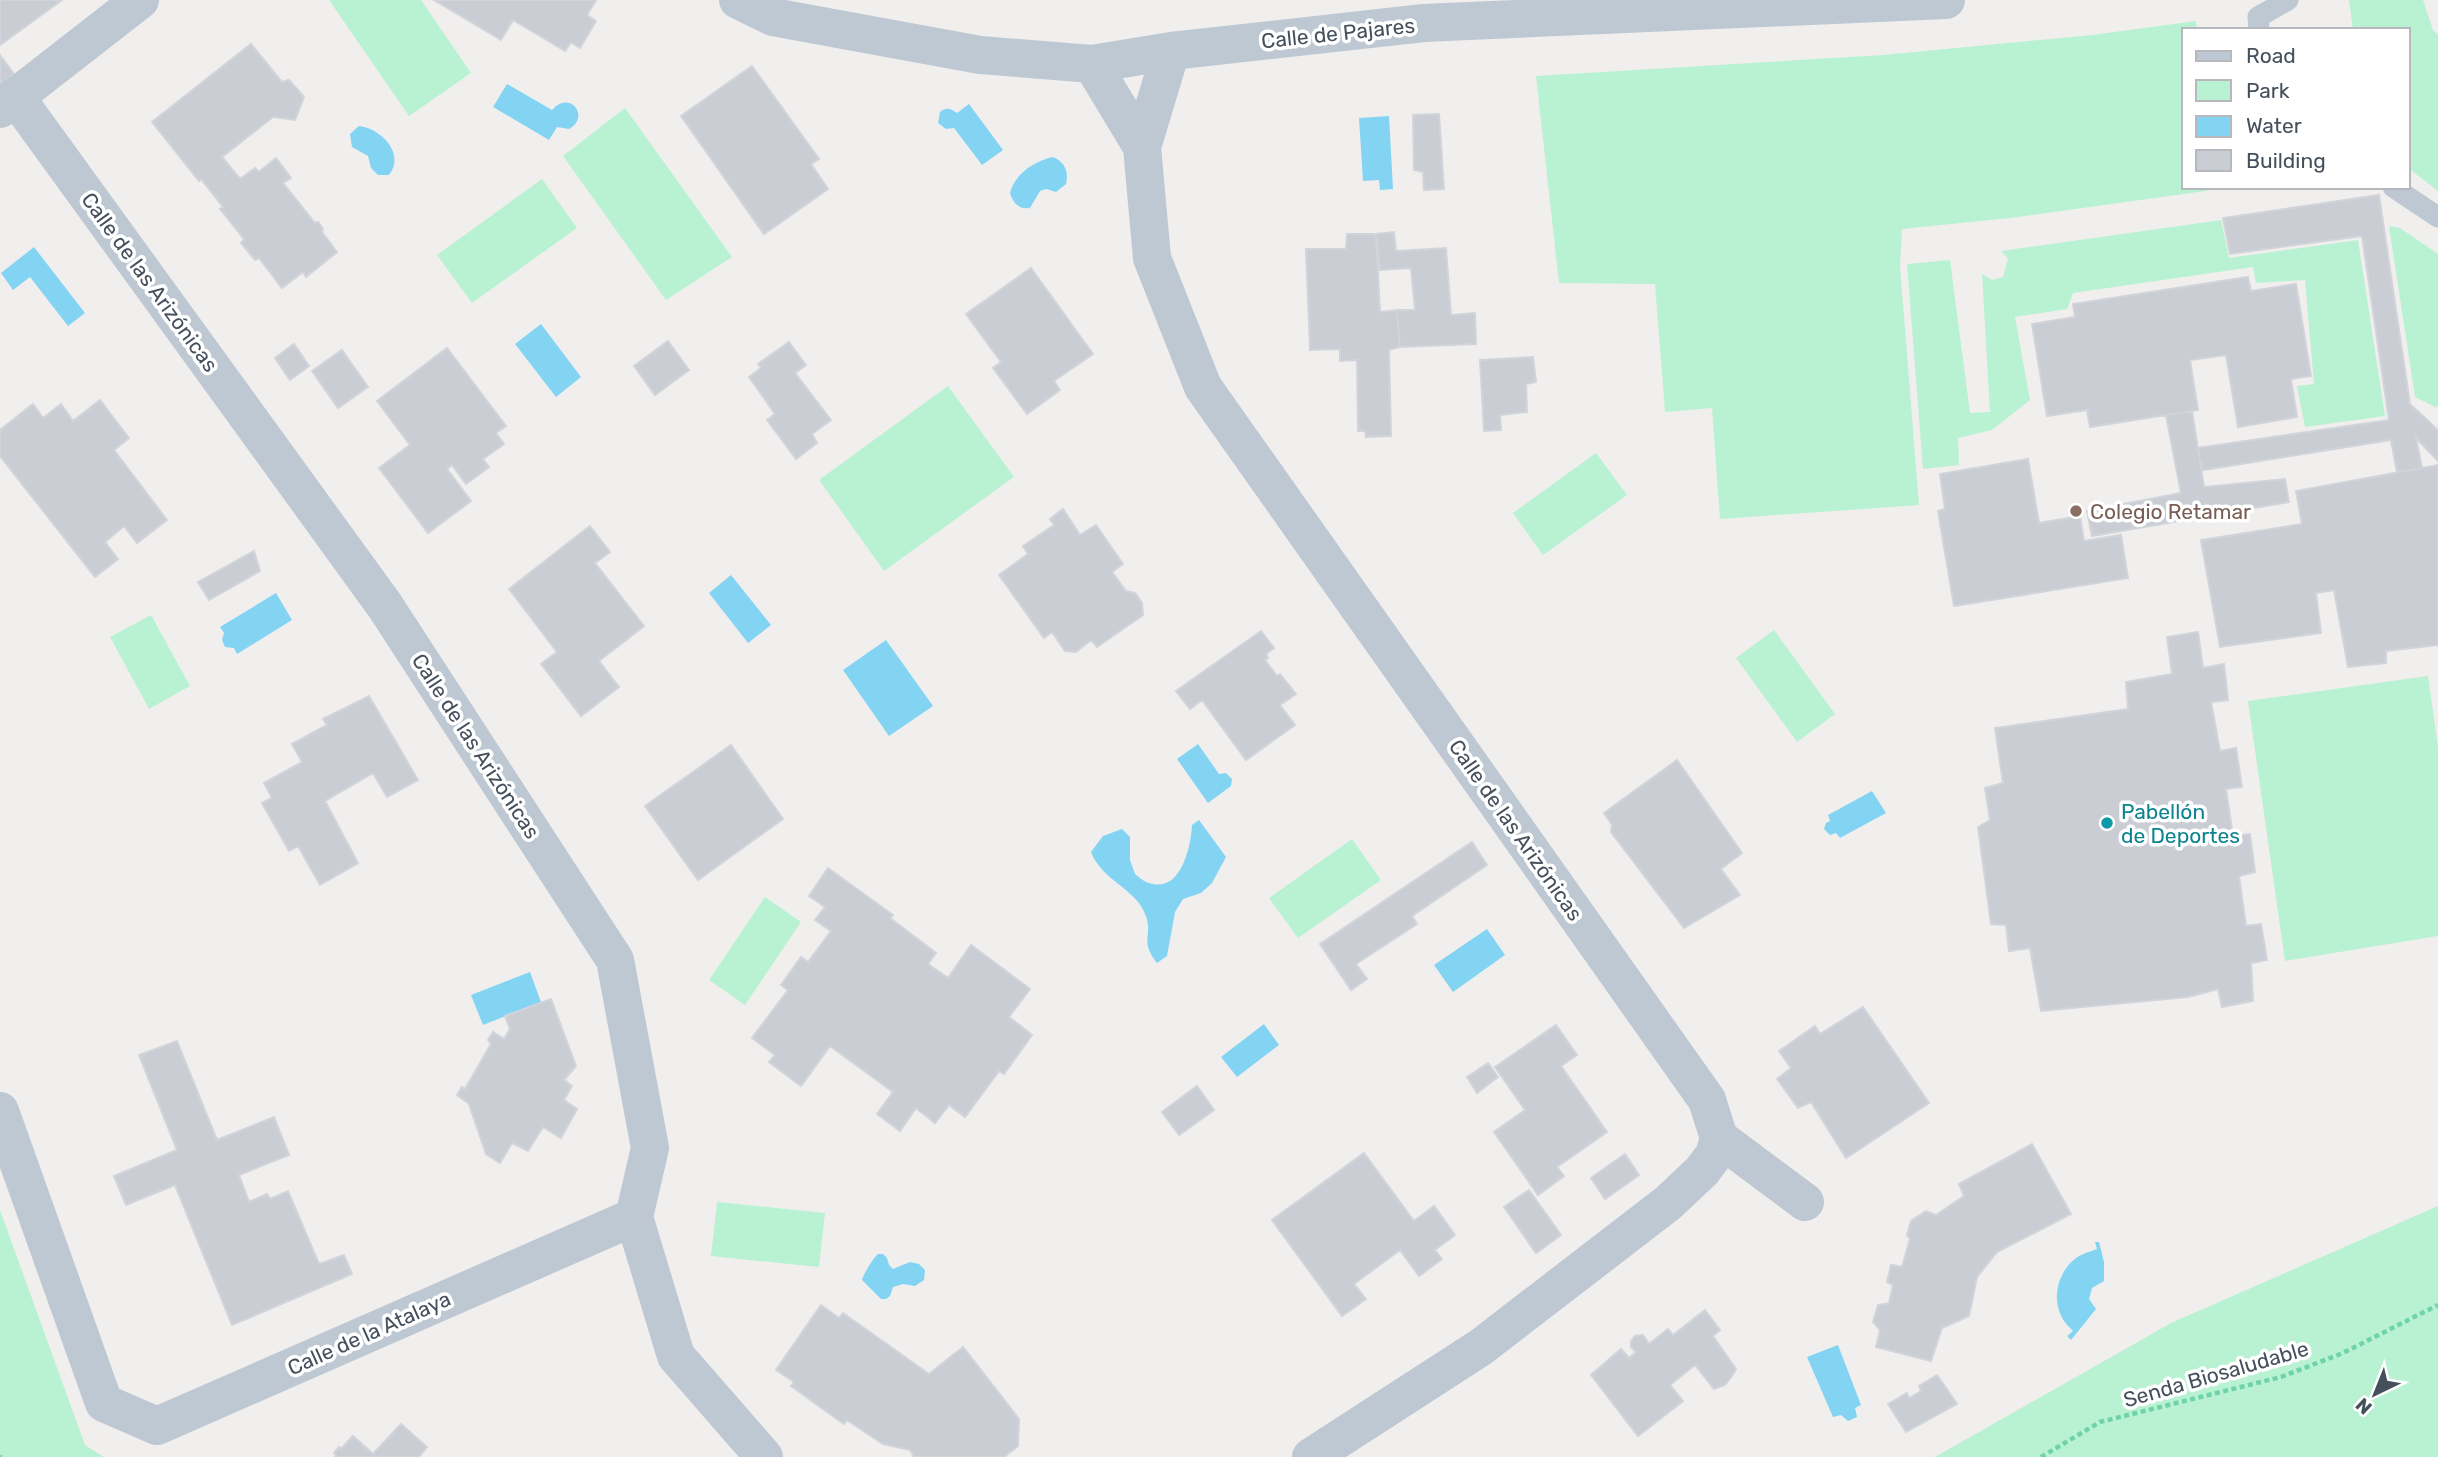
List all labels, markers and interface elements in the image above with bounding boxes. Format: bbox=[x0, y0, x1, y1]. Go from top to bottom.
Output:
street label: Calle de Pajares bbox=[1260, 13, 1416, 53]
legend bbox=[2182, 28, 2410, 189]
text: Road bbox=[2246, 43, 2296, 68]
text: Park bbox=[2246, 78, 2290, 103]
text: Water bbox=[2246, 113, 2302, 138]
text: Building bbox=[2246, 148, 2326, 173]
street label: Calle de las Arizónicas bbox=[77, 187, 223, 377]
place label: Colegio Retamar bbox=[2090, 499, 2251, 524]
marker: Colegio Retamar bbox=[2068, 503, 2084, 519]
street label: Calle de las Arizónicas bbox=[407, 649, 545, 843]
street label: Calle de las Arizónicas bbox=[1444, 735, 1588, 925]
place label: Pabellón de Deportes bbox=[2121, 799, 2240, 848]
marker: Pabellón de Deportes bbox=[2099, 815, 2115, 831]
street label: Calle de la Atalaya bbox=[284, 1286, 454, 1380]
street label: Senda Biosaludable bbox=[2121, 1336, 2311, 1412]
north arrow bbox=[2340, 1359, 2410, 1429]
text: N bbox=[2351, 1393, 2377, 1419]

